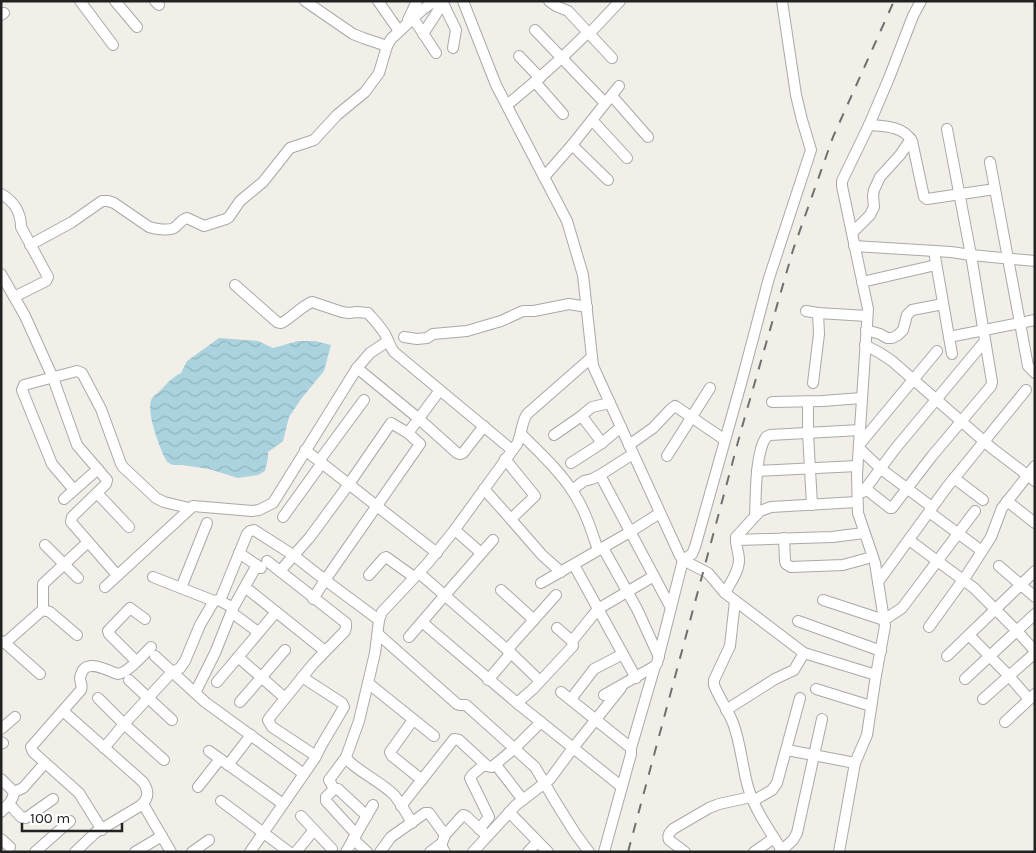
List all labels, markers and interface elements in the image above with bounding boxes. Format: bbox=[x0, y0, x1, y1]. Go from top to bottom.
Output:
scale bar bbox=[22, 800, 122, 832]
text: 100 m bbox=[30, 809, 70, 827]

